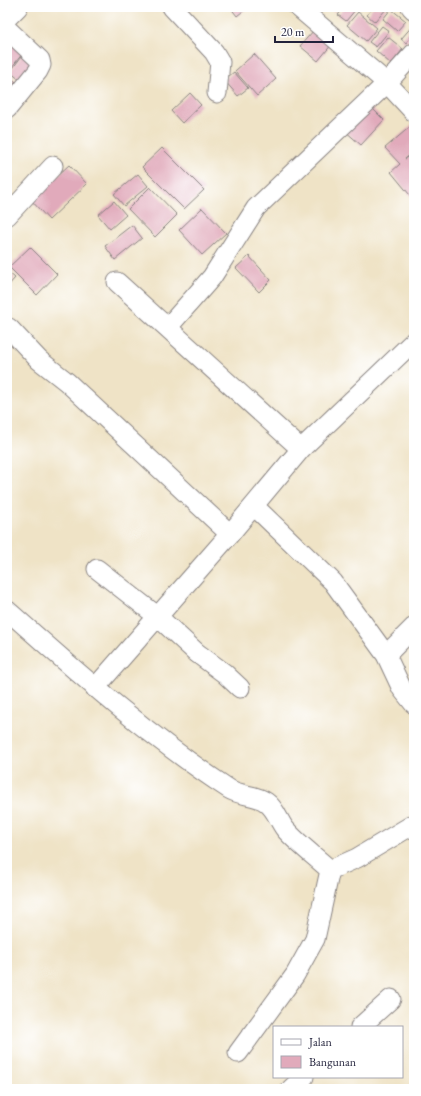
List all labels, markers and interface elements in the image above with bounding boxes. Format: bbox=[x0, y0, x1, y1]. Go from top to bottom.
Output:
scale bar bbox=[275, 18, 333, 44]
text: 20 m bbox=[281, 24, 305, 40]
legend bbox=[273, 1026, 403, 1078]
text: Jalan bbox=[308, 1034, 333, 1050]
text: Bangunan bbox=[309, 1054, 357, 1070]

